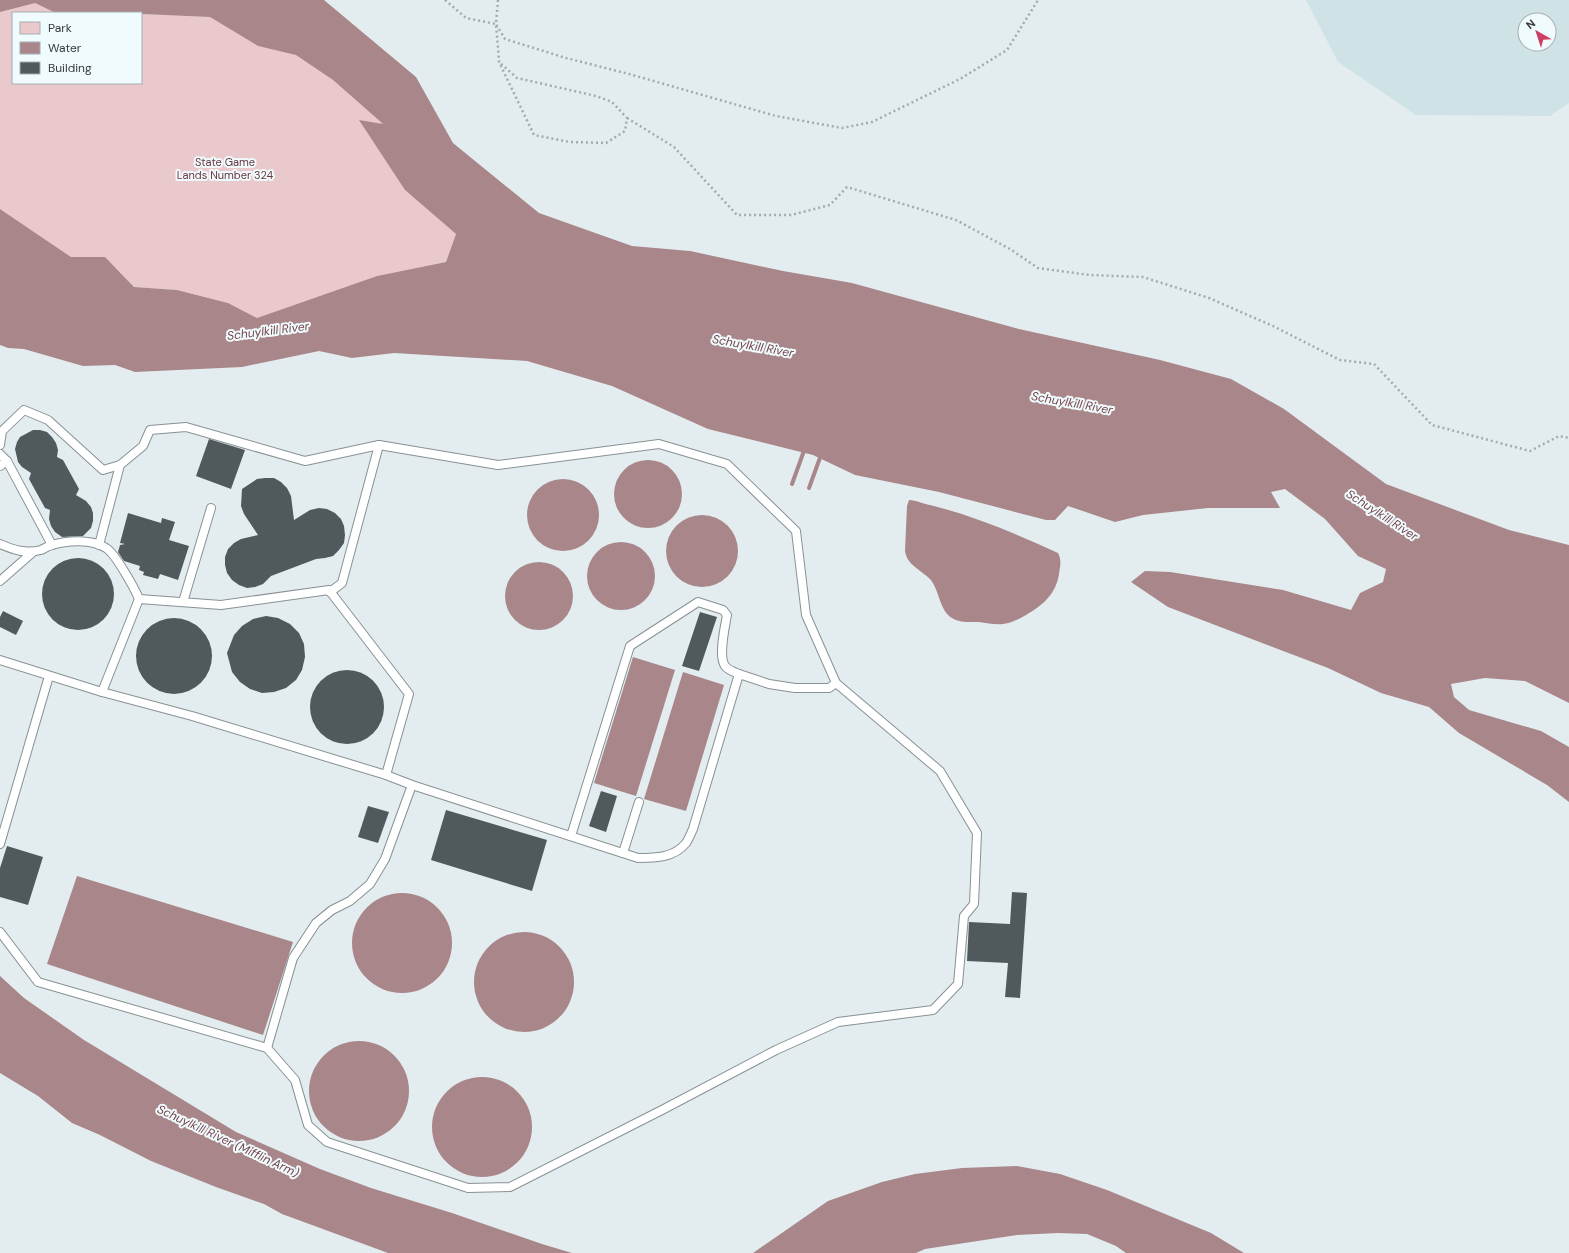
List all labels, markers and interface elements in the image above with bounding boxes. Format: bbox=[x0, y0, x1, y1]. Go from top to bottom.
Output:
legend bbox=[12, 12, 142, 84]
north arrow bbox=[1517, 12, 1557, 52]
text: N bbox=[1523, 16, 1538, 32]
text: Park bbox=[48, 20, 72, 36]
text: Water bbox=[48, 40, 82, 56]
text: Building bbox=[48, 60, 92, 76]
park label: State Game Lands Number 324 bbox=[177, 155, 274, 182]
water label: Schuylkill River bbox=[226, 318, 310, 344]
water label: Schuylkill River bbox=[711, 331, 796, 361]
water label: Schuylkill River bbox=[1030, 388, 1115, 418]
water label: Schuylkill River bbox=[1343, 486, 1421, 544]
water label: Schuylkill River (Mifflin Arm) bbox=[154, 1101, 302, 1181]

